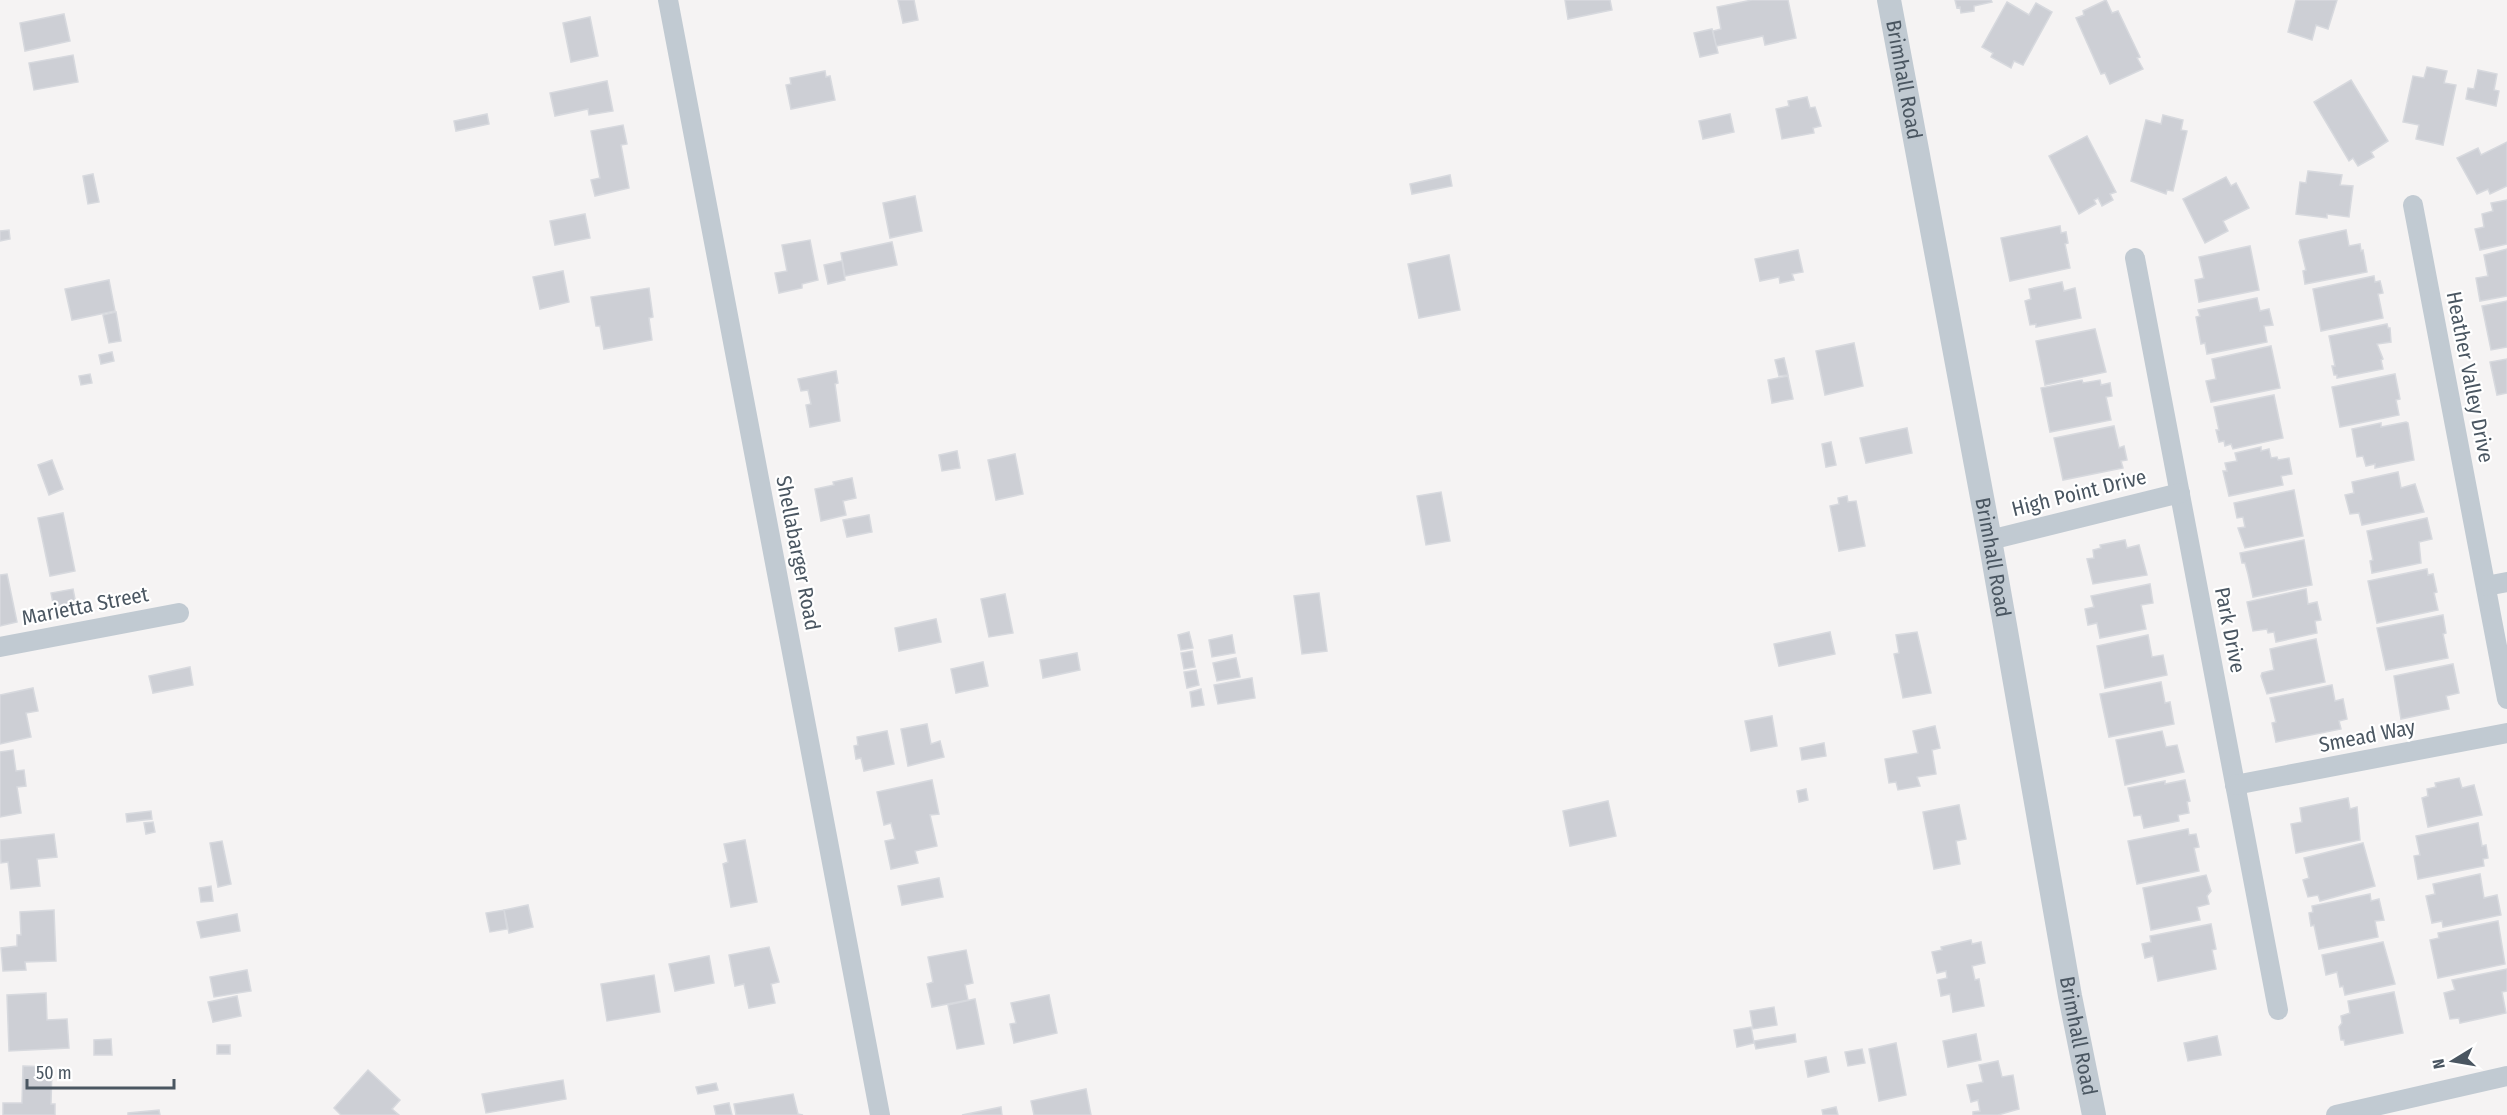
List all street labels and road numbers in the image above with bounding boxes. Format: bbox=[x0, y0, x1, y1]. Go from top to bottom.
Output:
street label: Brimhall Road bbox=[1880, 18, 1928, 142]
street label: Heather Valley Drive bbox=[2441, 289, 2499, 465]
street label: High Point Drive bbox=[2009, 464, 2149, 522]
street label: Shellabarger Road bbox=[770, 473, 826, 633]
street label: Brimhall Road bbox=[1969, 495, 2016, 619]
street label: Marietta Street bbox=[19, 581, 151, 631]
street label: Park Drive bbox=[2209, 585, 2251, 675]
street label: Smead Way bbox=[2317, 714, 2418, 758]
street label: Brimhall Road bbox=[2054, 974, 2103, 1098]

